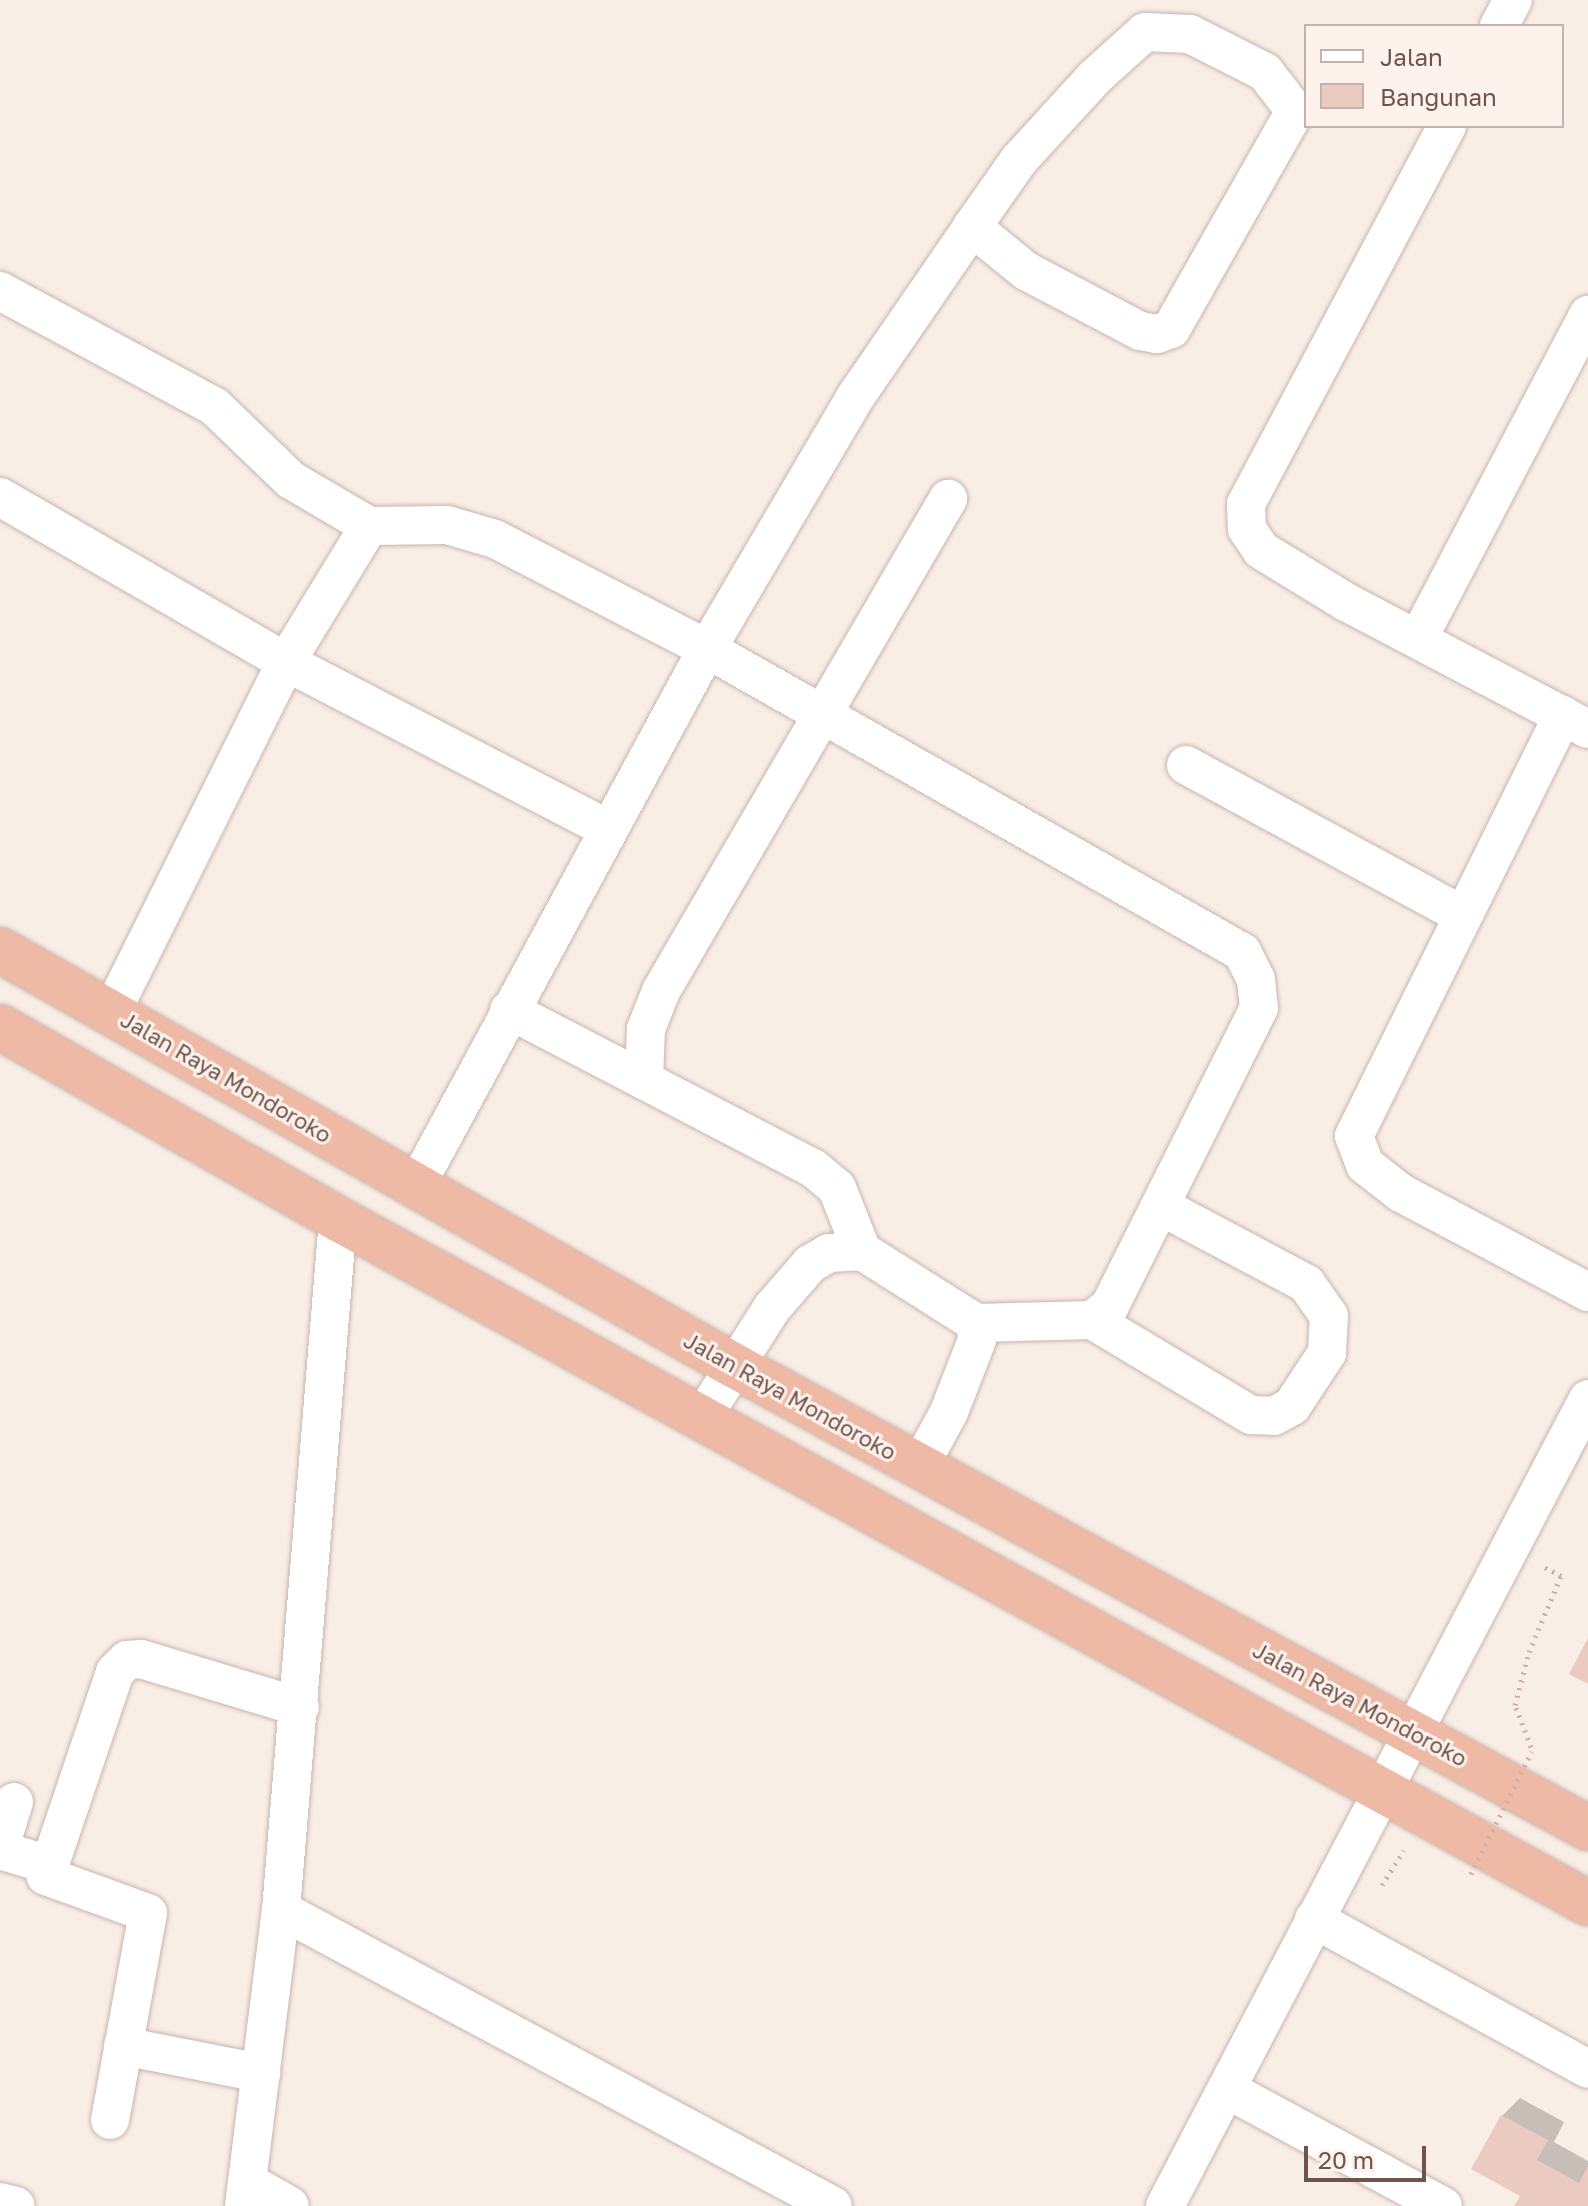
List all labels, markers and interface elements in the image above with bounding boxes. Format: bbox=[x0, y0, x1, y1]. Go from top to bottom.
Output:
legend bbox=[1304, 24, 1564, 128]
text: Jalan bbox=[1380, 42, 1443, 71]
text: Bangunan bbox=[1380, 82, 1497, 111]
street label: Jalan Raya Mondoroko bbox=[116, 1006, 336, 1148]
street label: Jalan Raya Mondoroko bbox=[679, 1327, 901, 1465]
street label: Jalan Raya Mondoroko bbox=[1248, 1636, 1472, 1772]
scale bar bbox=[1308, 2130, 1430, 2180]
text: 20 m bbox=[1318, 2145, 1374, 2174]

